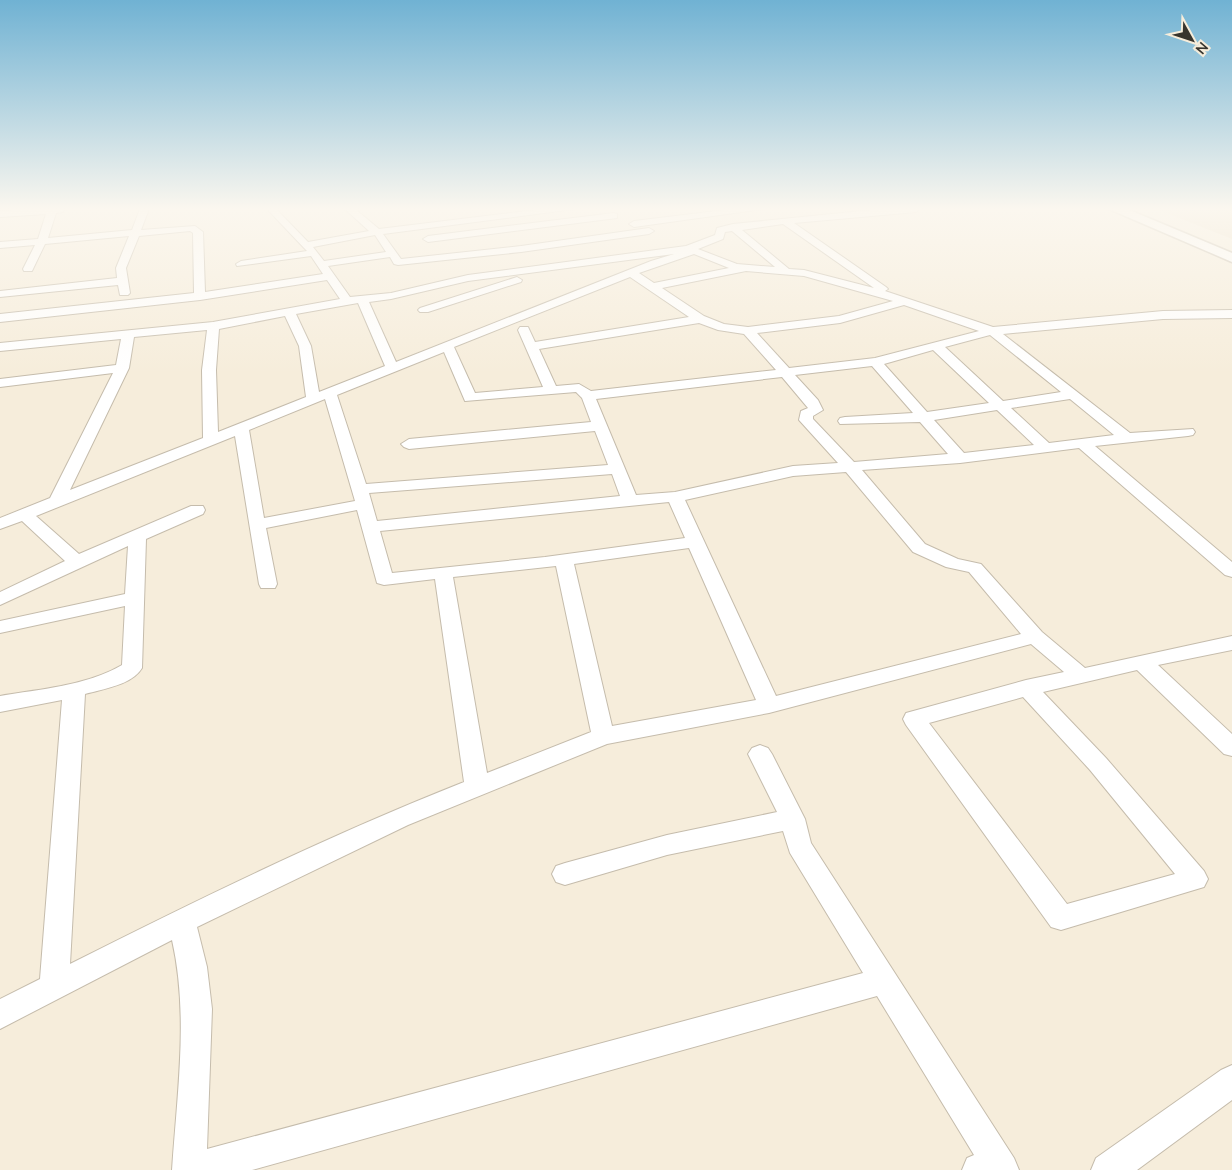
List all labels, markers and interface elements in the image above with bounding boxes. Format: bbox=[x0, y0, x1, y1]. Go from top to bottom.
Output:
north arrow bbox=[1167, 15, 1217, 65]
text: N bbox=[1192, 39, 1212, 58]

